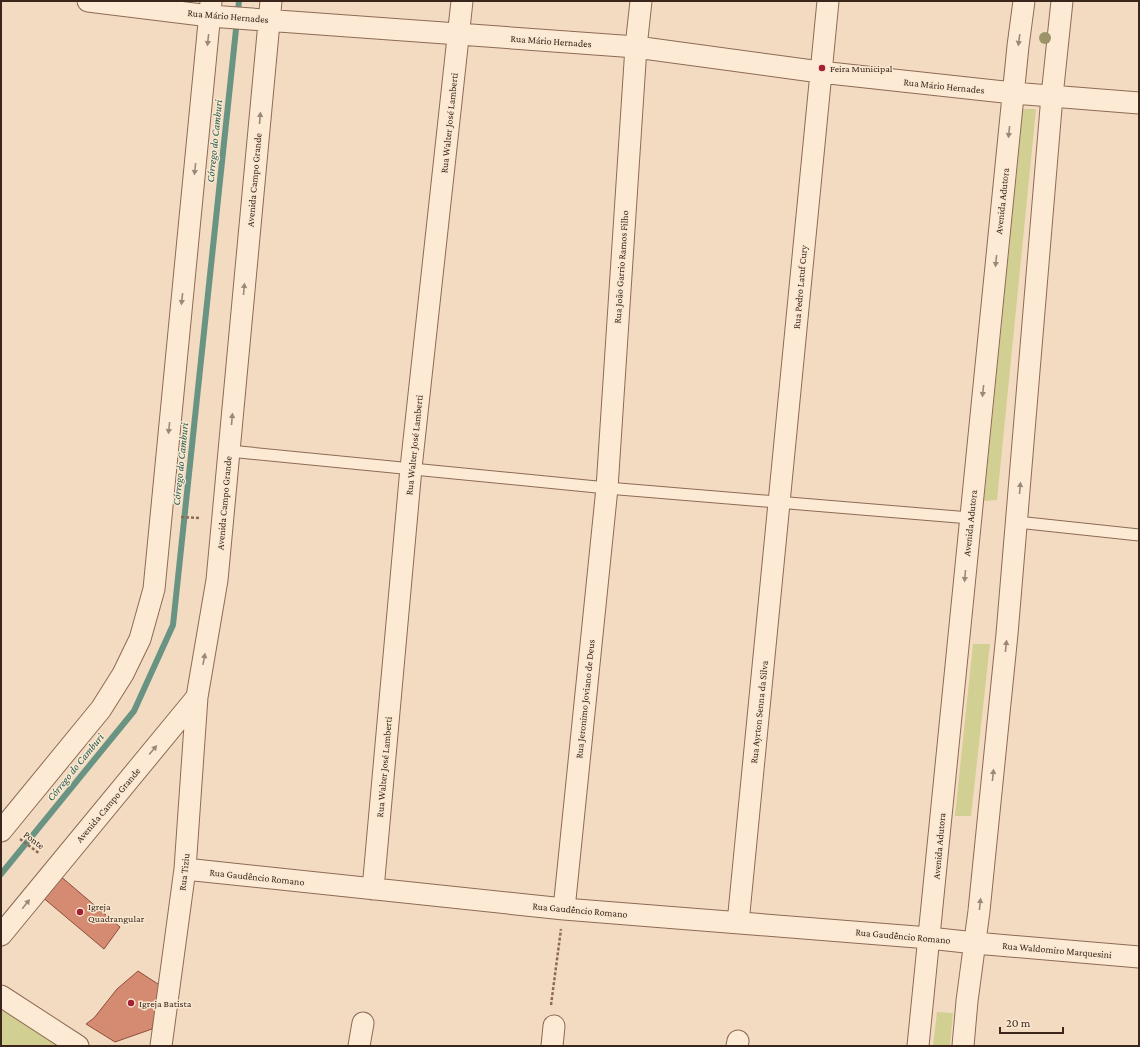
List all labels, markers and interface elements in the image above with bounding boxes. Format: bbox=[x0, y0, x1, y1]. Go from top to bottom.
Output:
street label: Rua Mário Hernades bbox=[187, 7, 269, 25]
street label: Rua Mário Hernades bbox=[510, 33, 592, 49]
one-way arrow bbox=[204, 34, 211, 46]
one-way arrow bbox=[1016, 34, 1022, 46]
marker: Feira Municipal bbox=[817, 63, 827, 73]
place label: Feira Municipal bbox=[830, 63, 893, 74]
street label: Rua Walter José Lamberti bbox=[438, 72, 460, 174]
street label: Rua Mário Hernades bbox=[903, 76, 985, 96]
water label: Córrego do Camburi bbox=[204, 99, 225, 183]
one-way arrow bbox=[257, 112, 264, 124]
one-way arrow bbox=[1006, 126, 1013, 138]
street label: Avenida Campo Grande bbox=[244, 132, 264, 227]
one-way arrow bbox=[192, 163, 198, 175]
street label: Avenida Adutora bbox=[993, 167, 1011, 235]
street label: Rua João Garrio Ramos Filho bbox=[612, 210, 630, 324]
street label: Rua Pedro Latuf Cury bbox=[791, 244, 809, 329]
one-way arrow bbox=[993, 255, 1000, 267]
one-way arrow bbox=[241, 283, 248, 295]
one-way arrow bbox=[179, 293, 185, 305]
one-way arrow bbox=[980, 385, 986, 397]
street label: Rua Walter José Lamberti bbox=[403, 394, 425, 496]
one-way arrow bbox=[229, 413, 235, 425]
one-way arrow bbox=[166, 422, 173, 434]
water label: Córrego do Camburi bbox=[170, 422, 191, 506]
street label: Avenida Campo Grande bbox=[214, 455, 234, 550]
one-way arrow bbox=[1016, 482, 1023, 494]
street label: Avenida Adutora bbox=[961, 489, 979, 557]
one-way arrow bbox=[962, 570, 968, 582]
street label: Rua Jeronimo Joviano de Deus bbox=[573, 639, 597, 759]
one-way arrow bbox=[1002, 640, 1009, 652]
one-way arrow bbox=[201, 653, 207, 665]
street label: Rua Ayrton Senna da Silva bbox=[748, 660, 770, 764]
street label: Rua Walter José Lamberti bbox=[374, 716, 394, 818]
water label: Córrego do Camburi bbox=[44, 731, 107, 804]
one-way arrow bbox=[149, 745, 158, 756]
street label: Avenida Campo Grande bbox=[74, 765, 143, 845]
one-way arrow bbox=[989, 769, 996, 781]
street label: Avenida Adutora bbox=[931, 812, 947, 880]
street label: Ponte bbox=[22, 829, 47, 852]
street label: Rua Tiziu bbox=[177, 852, 191, 891]
street label: Rua Gaudêncio Romano bbox=[209, 867, 305, 887]
one-way arrow bbox=[976, 898, 983, 910]
one-way arrow bbox=[21, 899, 30, 910]
street label: Rua Gaudêncio Romano bbox=[532, 900, 628, 920]
place label: Igreja Quadrangular bbox=[88, 901, 145, 924]
marker: Igreja Quadrangular bbox=[75, 907, 85, 917]
street label: Rua Gaudêncio Romano bbox=[855, 926, 951, 946]
street label: Rua Waldomiro Marquesini bbox=[1002, 940, 1113, 960]
marker: Igreja Batista bbox=[126, 998, 136, 1008]
place label: Igreja Batista bbox=[139, 998, 192, 1010]
scale bar bbox=[1000, 1009, 1063, 1035]
text: 20 m bbox=[1006, 1016, 1031, 1030]

